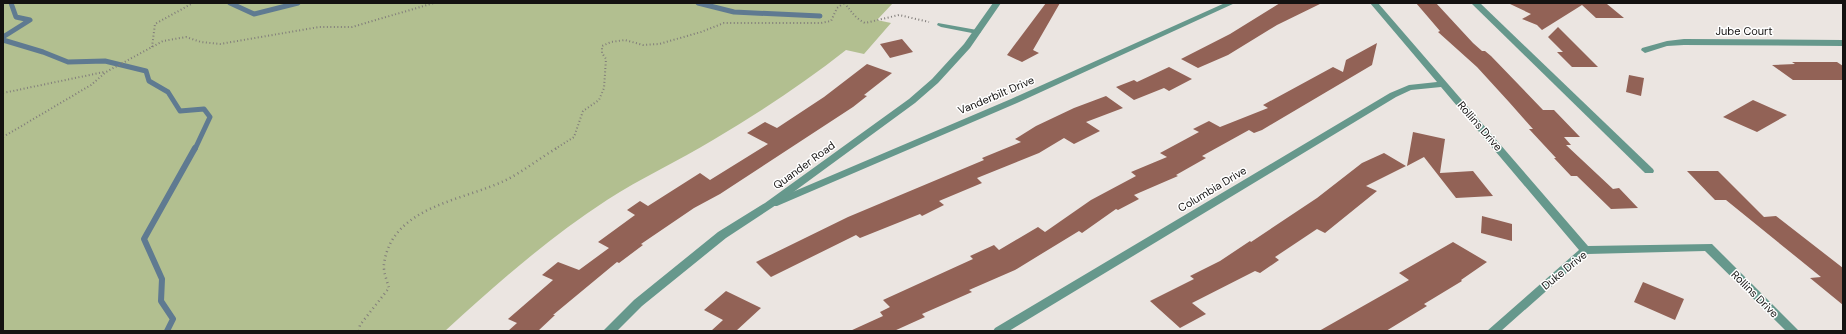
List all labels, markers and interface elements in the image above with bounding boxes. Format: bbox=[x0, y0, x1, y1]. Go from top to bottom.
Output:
street label: Jube Court bbox=[1716, 24, 1772, 38]
street label: Vanderbilt Drive bbox=[956, 73, 1036, 117]
street label: Rollins Drive bbox=[1455, 98, 1505, 154]
street label: Quander Road bbox=[770, 138, 838, 192]
street label: Columbia Drive bbox=[1175, 163, 1249, 215]
street label: Duke Drive bbox=[1539, 247, 1589, 293]
street label: Rollins Drive bbox=[1728, 267, 1782, 321]

